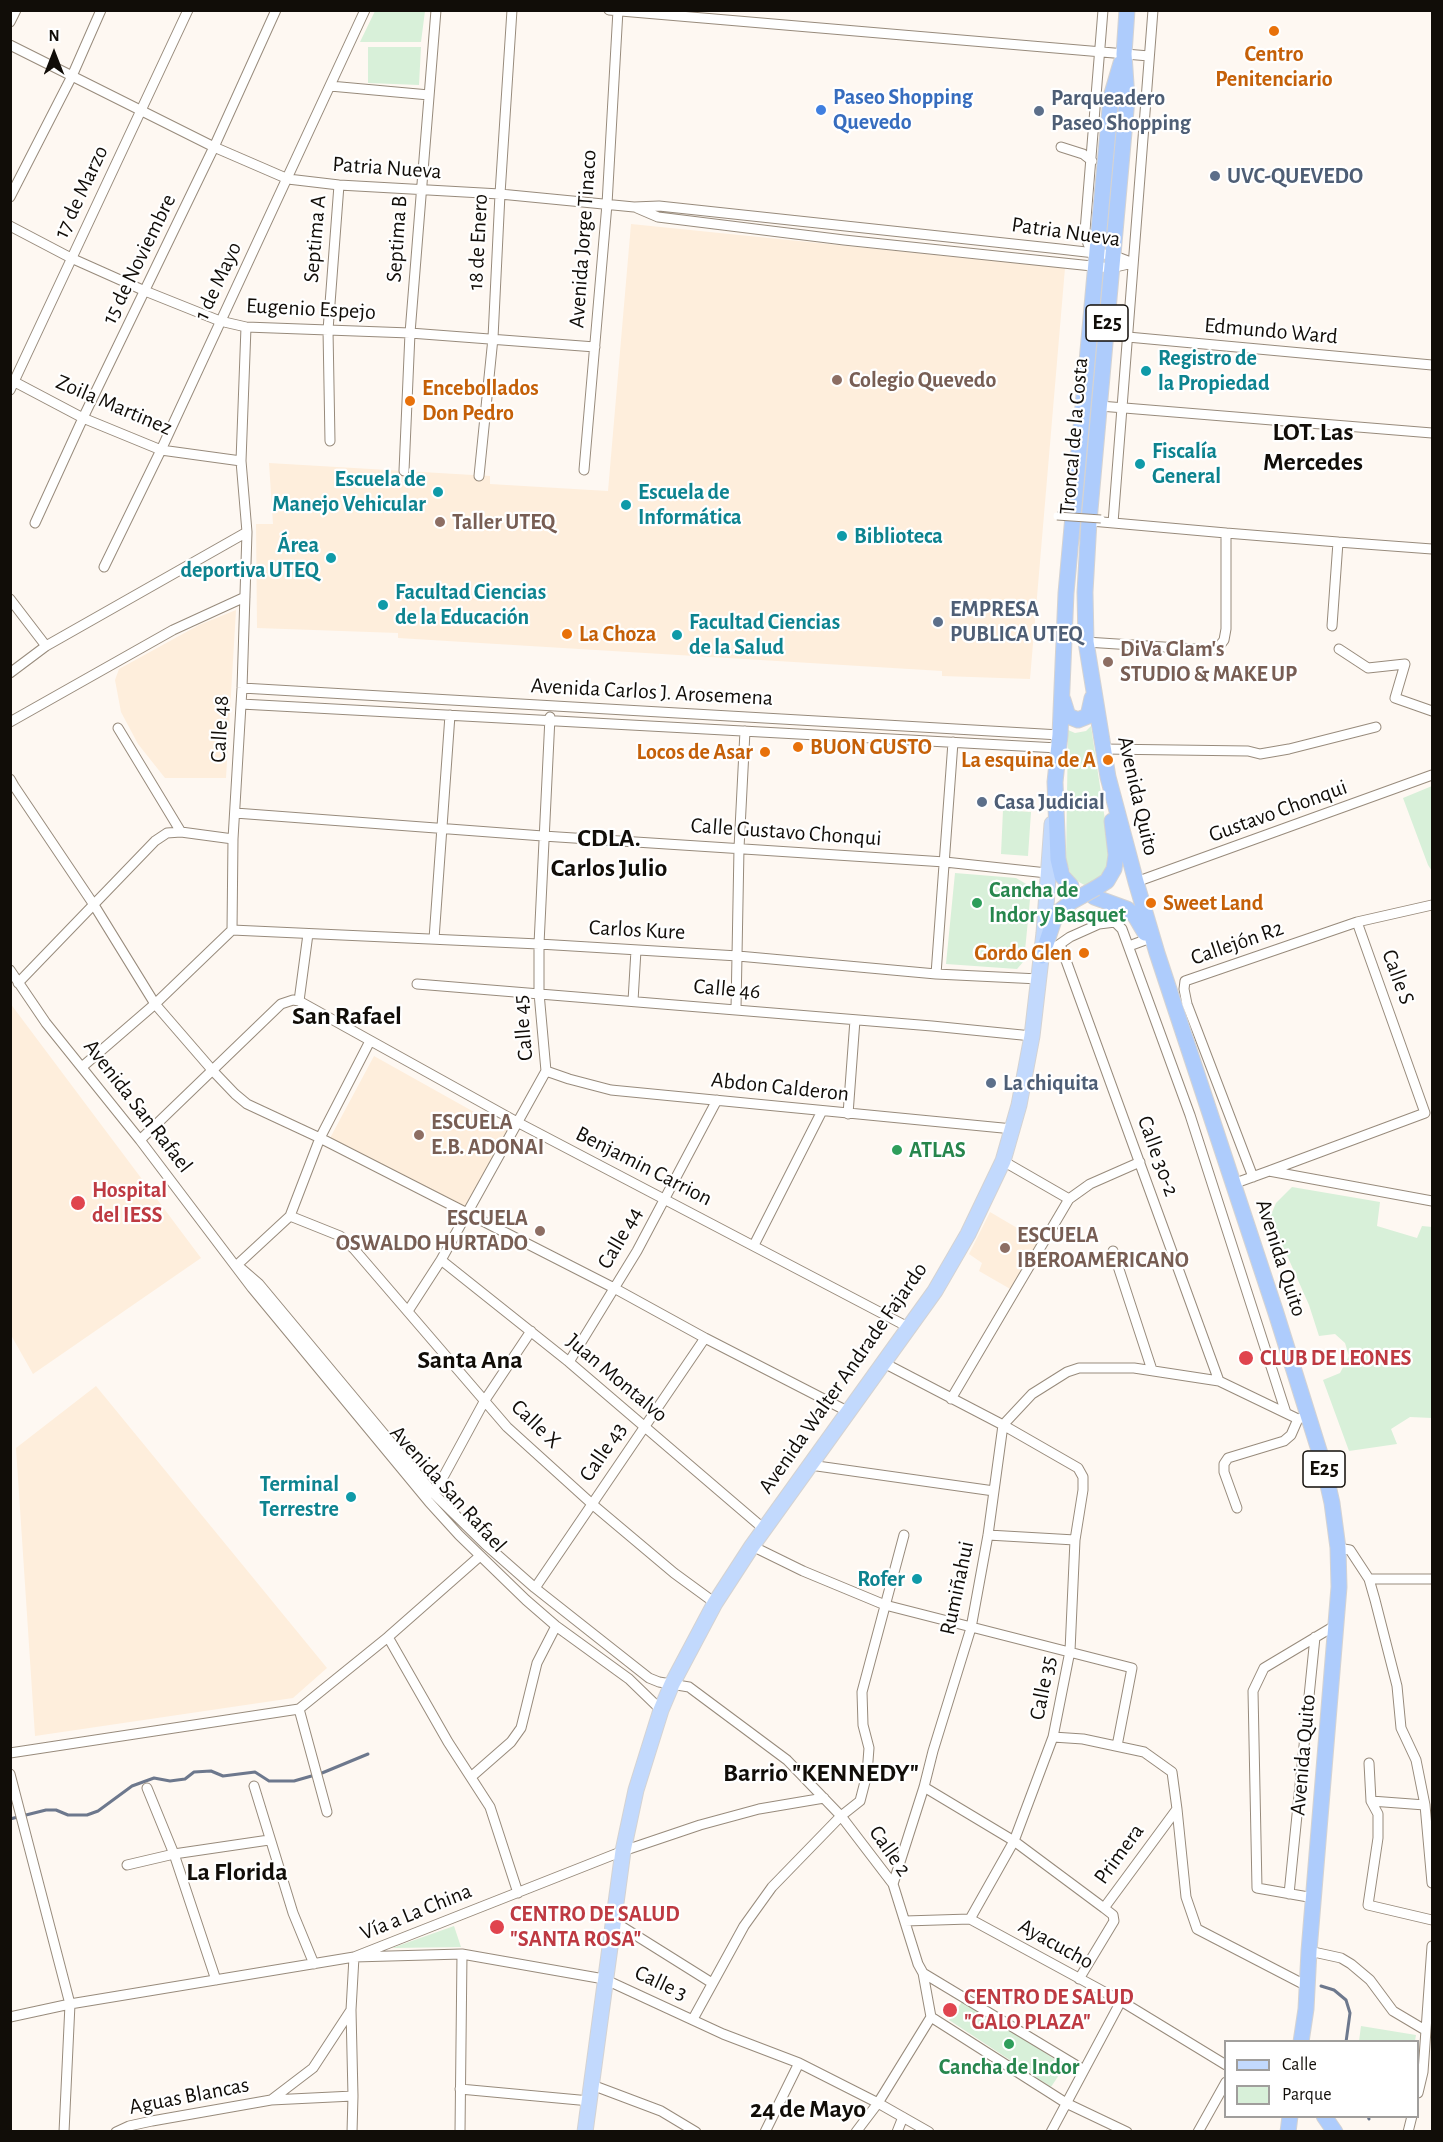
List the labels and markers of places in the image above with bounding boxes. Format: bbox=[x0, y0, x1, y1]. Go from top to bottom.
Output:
marker: Centro Penitenciario bbox=[1267, 24, 1281, 38]
place label: Centro Penitenciario bbox=[1215, 41, 1333, 92]
place label: Paseo Shopping Quevedo bbox=[833, 84, 973, 136]
place label: Parqueadero Paseo Shopping bbox=[1051, 85, 1191, 136]
marker: Paseo Shopping Quevedo bbox=[814, 103, 828, 117]
marker: Parqueadero Paseo Shopping bbox=[1032, 104, 1046, 118]
place label: UVC-QUEVEDO bbox=[1227, 163, 1363, 189]
marker: UVC-QUEVEDO bbox=[1208, 169, 1222, 183]
place label: Registro de la Propiedad bbox=[1158, 345, 1269, 396]
marker: Registro de la Propiedad bbox=[1139, 364, 1153, 378]
place label: Colegio Quevedo bbox=[849, 367, 996, 393]
marker: Colegio Quevedo bbox=[830, 373, 844, 387]
place label: Encebollados Don Pedro bbox=[422, 375, 539, 427]
marker: Encebollados Don Pedro bbox=[403, 394, 417, 408]
place label: Fiscalía General bbox=[1152, 438, 1221, 490]
marker: Fiscalía General bbox=[1133, 457, 1147, 471]
place label: Escuela de Manejo Vehicular bbox=[272, 466, 426, 518]
place label: Escuela de Informática bbox=[638, 479, 742, 530]
marker: Escuela de Manejo Vehicular bbox=[431, 485, 445, 499]
marker: Escuela de Informática bbox=[619, 498, 633, 512]
place label: Taller UTEQ bbox=[452, 509, 555, 535]
marker: Taller UTEQ bbox=[433, 515, 447, 529]
place label: Biblioteca bbox=[854, 523, 943, 549]
marker: Biblioteca bbox=[835, 529, 849, 543]
place label: Área deportiva UTEQ bbox=[180, 532, 319, 584]
marker: Área deportiva UTEQ bbox=[324, 551, 338, 565]
place label: Facultad Ciencias de la Educación bbox=[395, 579, 546, 630]
place label: EMPRESA PUBLICA UTEQ bbox=[950, 596, 1083, 648]
marker: Facultad Ciencias de la Educación bbox=[376, 598, 390, 612]
place label: Facultad Ciencias de la Salud bbox=[689, 609, 840, 660]
marker: EMPRESA PUBLICA UTEQ bbox=[931, 615, 945, 629]
place label: La Choza bbox=[579, 621, 656, 647]
marker: La Choza bbox=[560, 627, 574, 641]
marker: Facultad Ciencias de la Salud bbox=[670, 628, 684, 642]
place label: DiVa Glam's STUDIO & MAKE UP bbox=[1120, 636, 1297, 688]
marker: DiVa Glam's STUDIO & MAKE UP bbox=[1101, 655, 1115, 669]
place label: BUON GUSTO bbox=[810, 734, 932, 760]
place label: Locos de Asar bbox=[637, 739, 753, 765]
marker: BUON GUSTO bbox=[791, 740, 805, 754]
marker: Locos de Asar bbox=[758, 745, 772, 759]
place label: La esquina de A bbox=[961, 747, 1096, 773]
marker: La esquina de A bbox=[1101, 753, 1115, 767]
place label: Casa Judicial bbox=[994, 789, 1105, 815]
marker: Casa Judicial bbox=[975, 795, 989, 809]
place label: Cancha de Indor y Basquet bbox=[989, 877, 1126, 928]
place label: Sweet Land bbox=[1163, 890, 1263, 916]
marker: Cancha de Indor y Basquet bbox=[970, 896, 984, 910]
marker: Sweet Land bbox=[1144, 896, 1158, 910]
place label: Gordo Glen bbox=[974, 940, 1072, 966]
marker: Gordo Glen bbox=[1077, 946, 1091, 960]
place label: La chiquita bbox=[1003, 1070, 1099, 1096]
marker: La chiquita bbox=[984, 1076, 998, 1090]
place label: ESCUELA E.B. ADONAI bbox=[431, 1109, 544, 1160]
marker: ESCUELA E.B. ADONAI bbox=[412, 1128, 426, 1142]
place label: ATLAS bbox=[909, 1137, 966, 1163]
marker: ATLAS bbox=[890, 1143, 904, 1157]
place label: Hospital del IESS bbox=[92, 1177, 167, 1228]
marker: Hospital del IESS bbox=[69, 1194, 87, 1212]
place label: ESCUELA OSWALDO HURTADO bbox=[336, 1205, 528, 1256]
place label: ESCUELA IBEROAMERICANO bbox=[1017, 1222, 1189, 1274]
marker: ESCUELA OSWALDO HURTADO bbox=[533, 1224, 547, 1238]
marker: ESCUELA IBEROAMERICANO bbox=[998, 1241, 1012, 1255]
place label: CLUB DE LEONES bbox=[1260, 1345, 1412, 1371]
marker: CLUB DE LEONES bbox=[1237, 1349, 1255, 1367]
place label: Terminal Terrestre bbox=[259, 1471, 339, 1522]
marker: Terminal Terrestre bbox=[344, 1490, 358, 1504]
place label: Rofer bbox=[857, 1566, 905, 1592]
marker: Rofer bbox=[910, 1572, 924, 1586]
place label: CENTRO DE SALUD "SANTA ROSA" bbox=[510, 1901, 680, 1952]
marker: CENTRO DE SALUD "SANTA ROSA" bbox=[488, 1918, 506, 1936]
place label: CENTRO DE SALUD "GALO PLAZA" bbox=[964, 1984, 1134, 2036]
marker: CENTRO DE SALUD "GALO PLAZA" bbox=[941, 2001, 959, 2019]
marker: Cancha de Indor bbox=[1002, 2037, 1016, 2051]
place label: Cancha de Indor bbox=[939, 2054, 1079, 2080]

